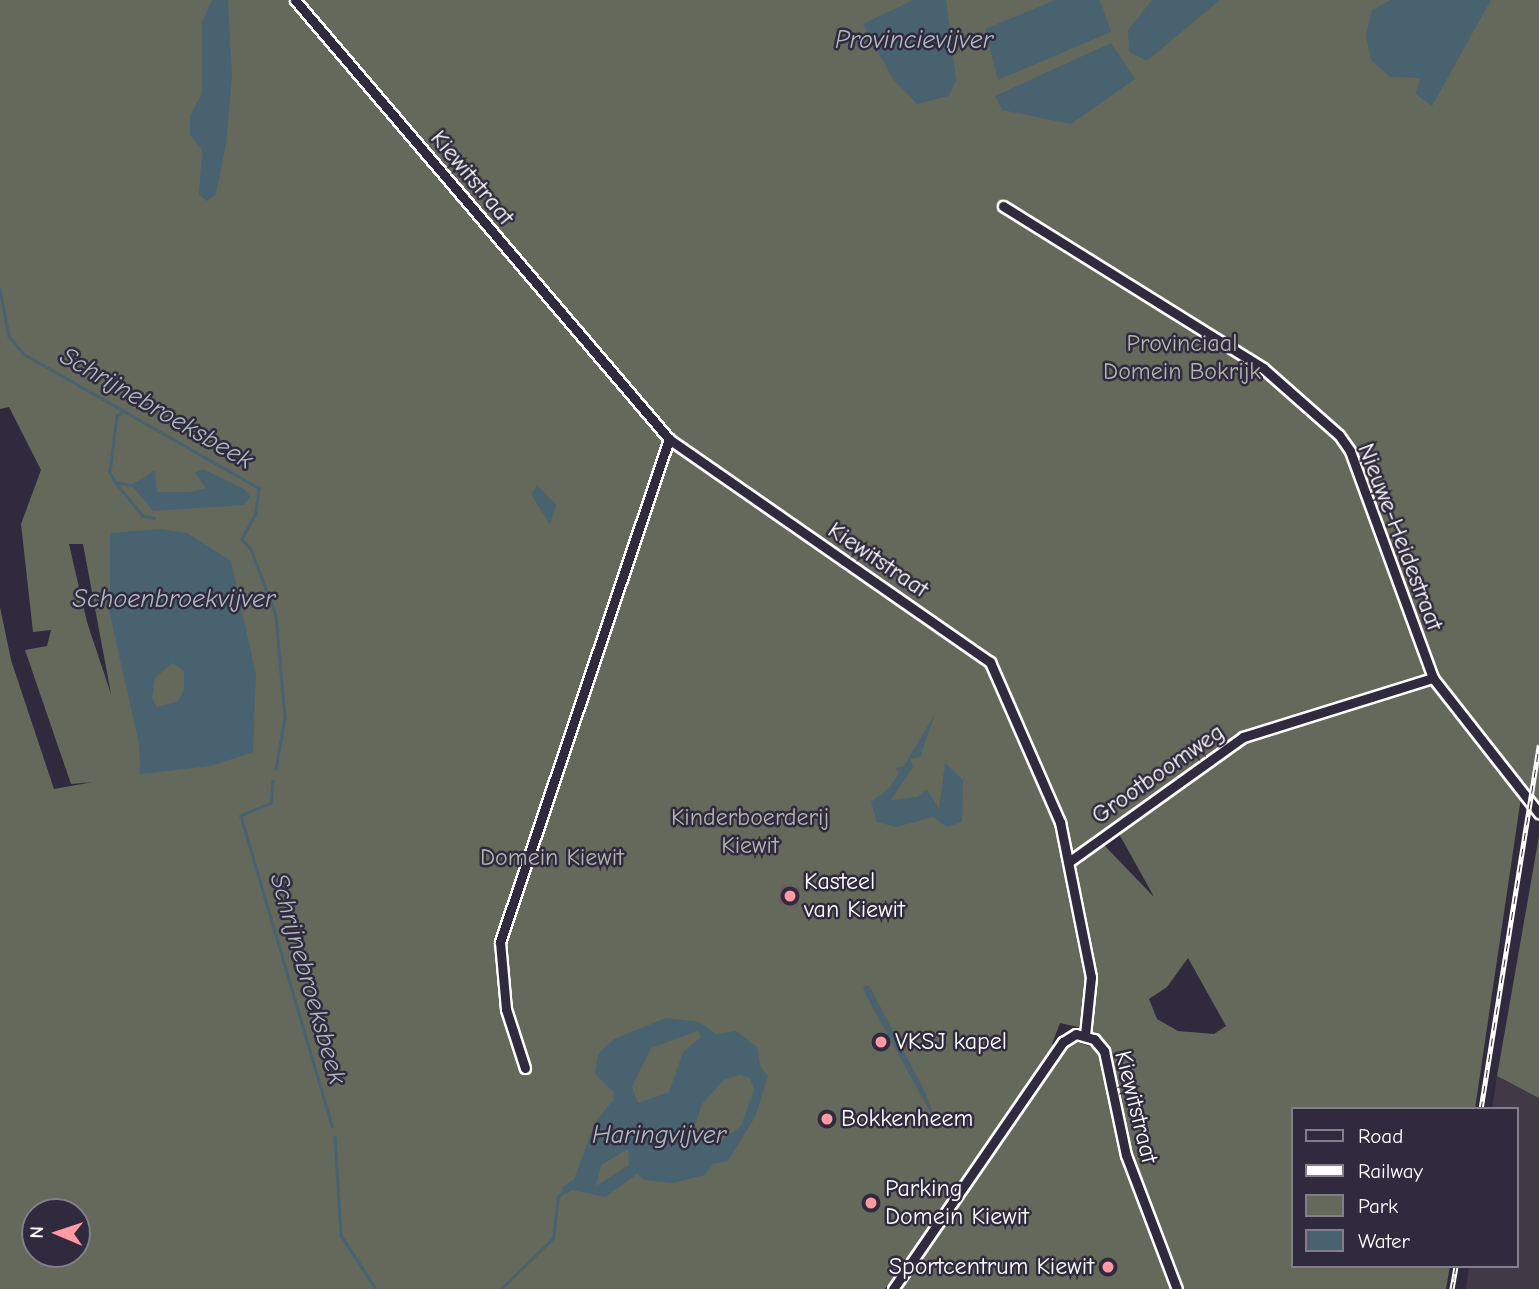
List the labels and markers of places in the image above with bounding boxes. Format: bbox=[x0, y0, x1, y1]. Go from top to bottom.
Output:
place label: Kasteel van Kiewit bbox=[804, 868, 905, 924]
marker: Kasteel van Kiewit bbox=[782, 888, 798, 904]
place label: VKSJ kapel bbox=[895, 1028, 1007, 1056]
marker: VKSJ kapel bbox=[873, 1034, 889, 1050]
place label: Bokkenheem bbox=[841, 1105, 973, 1133]
marker: Bokkenheem bbox=[819, 1111, 835, 1127]
place label: Parking Domein Kiewit bbox=[885, 1175, 1029, 1231]
marker: Parking Domein Kiewit bbox=[863, 1195, 879, 1211]
place label: Sportcentrum Kiewit bbox=[889, 1253, 1094, 1281]
marker: Sportcentrum Kiewit bbox=[1100, 1259, 1116, 1275]

